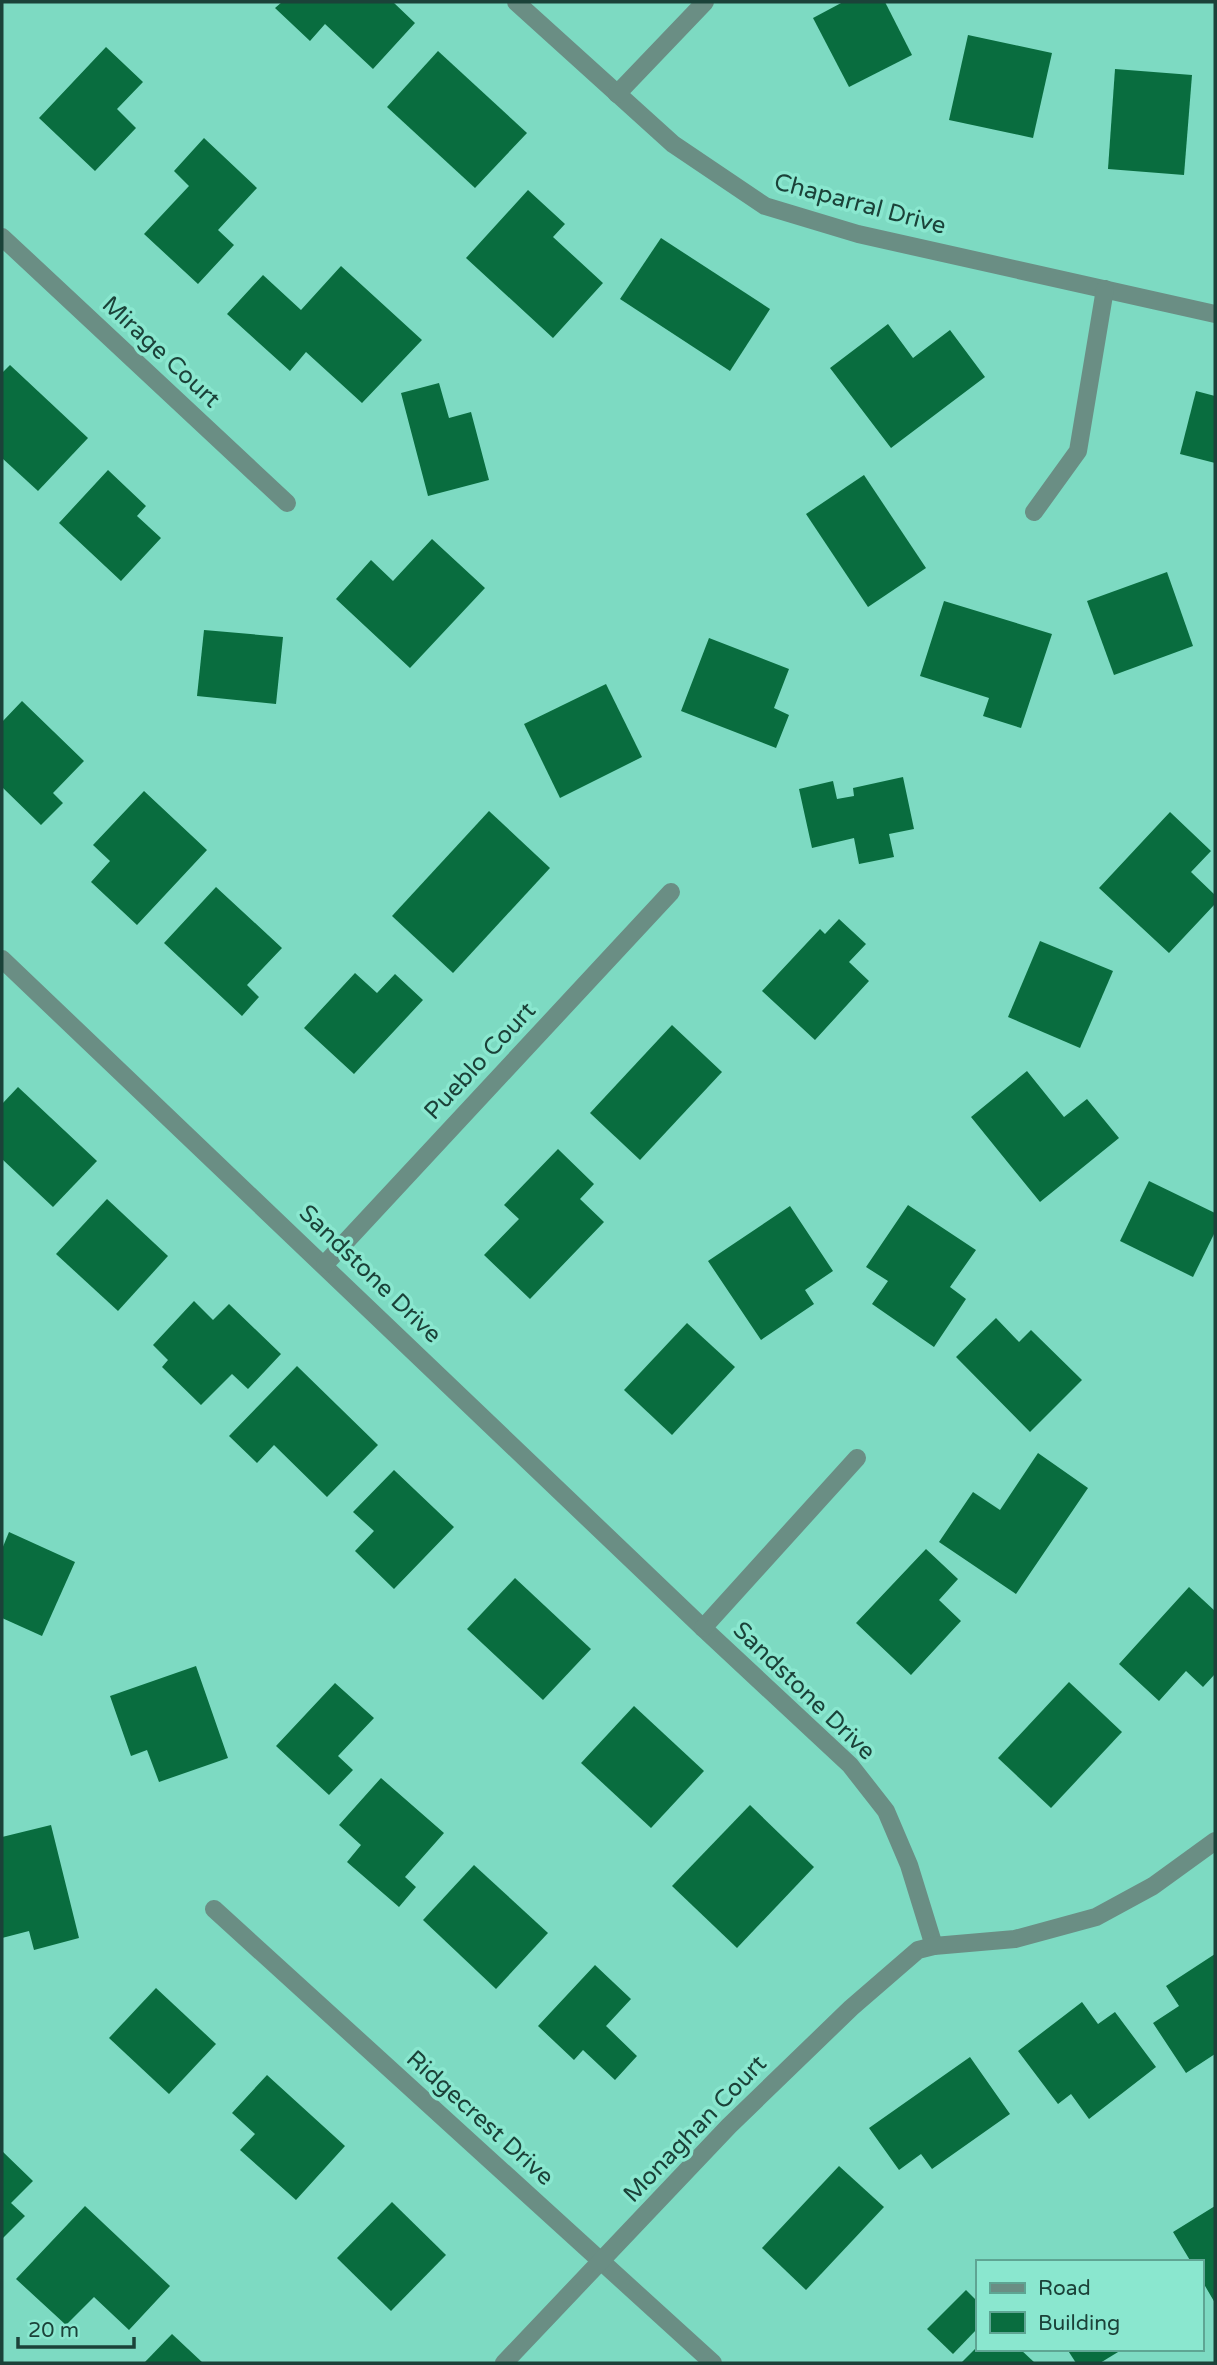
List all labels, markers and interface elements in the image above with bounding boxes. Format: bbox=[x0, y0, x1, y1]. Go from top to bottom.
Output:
street label: Chaparral Drive bbox=[771, 167, 949, 241]
street label: Mirage Court bbox=[96, 290, 226, 414]
street label: Pueblo Court bbox=[418, 996, 542, 1126]
street label: Sandstone Drive bbox=[293, 1199, 447, 1349]
street label: Sandstone Drive bbox=[727, 1616, 881, 1766]
street label: Ridgecrest Drive bbox=[400, 2044, 560, 2192]
street label: Monaghan Court bbox=[617, 2049, 773, 2209]
legend bbox=[976, 2260, 1203, 2351]
text: Road bbox=[1038, 2276, 1091, 2301]
scale bar bbox=[18, 2306, 133, 2350]
text: Building bbox=[1038, 2311, 1120, 2336]
text: 20 m bbox=[28, 2318, 79, 2343]

